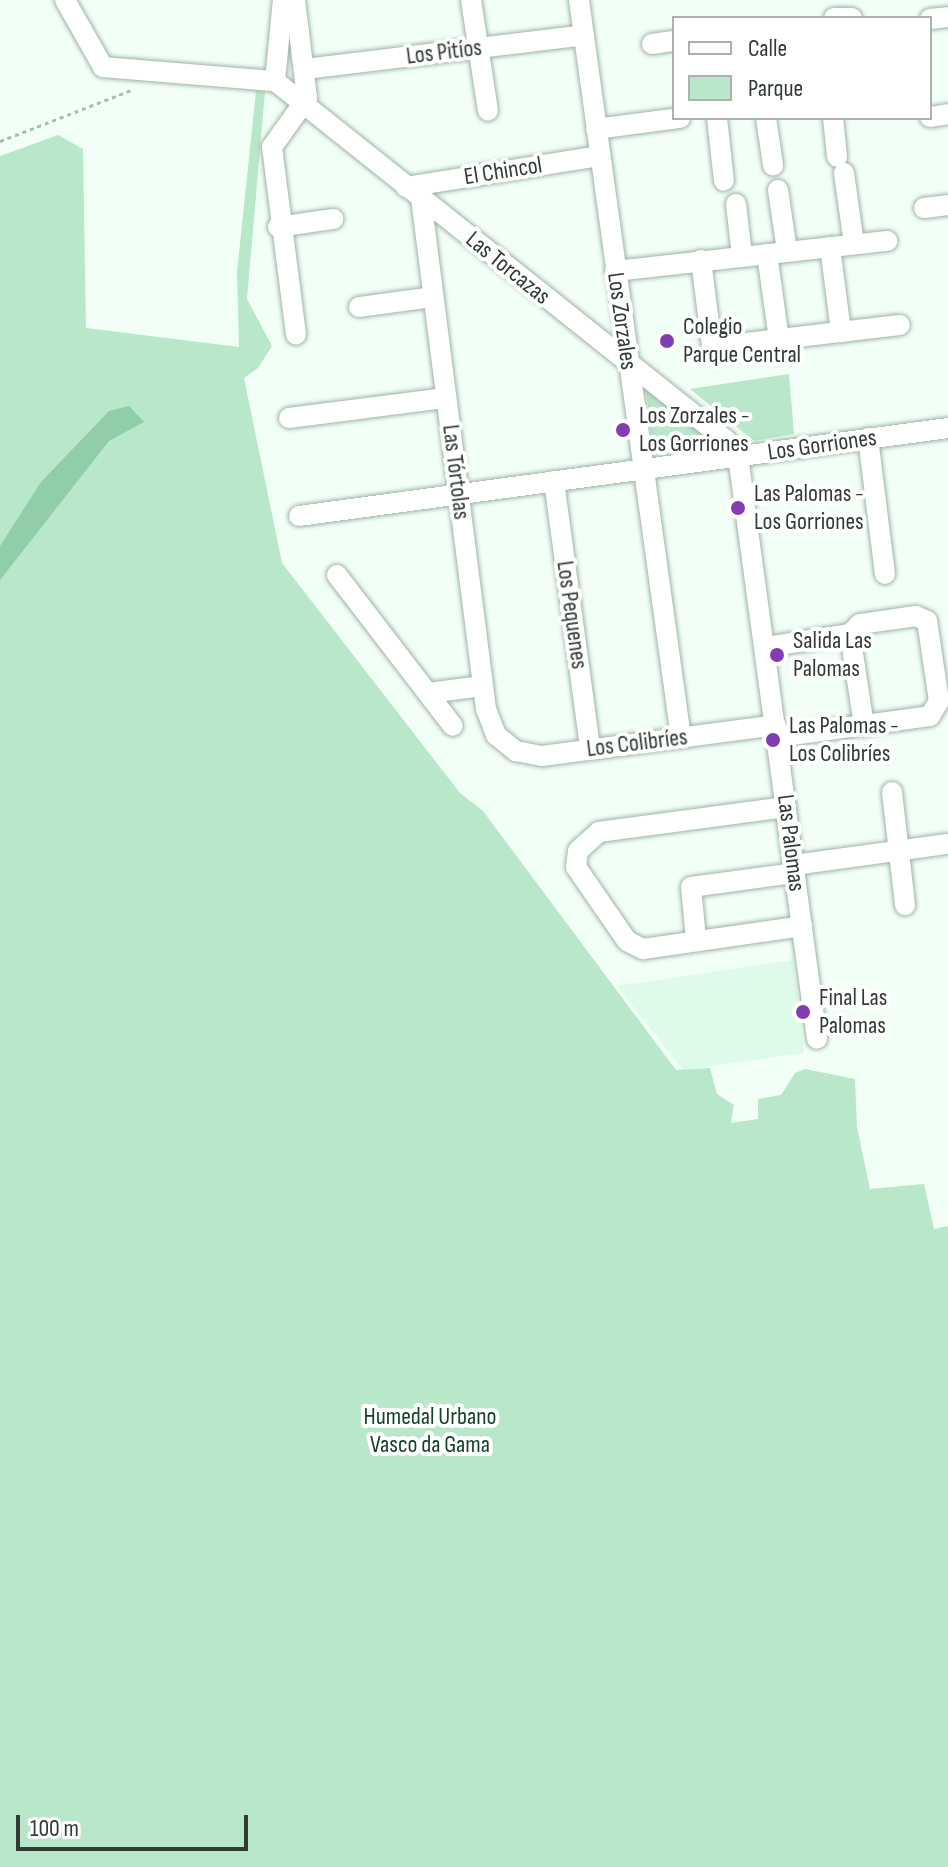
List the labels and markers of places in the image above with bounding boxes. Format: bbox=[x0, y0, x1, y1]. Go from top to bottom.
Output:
place label: Colegio Parque Central bbox=[683, 313, 801, 369]
marker: Colegio Parque Central bbox=[658, 332, 676, 350]
place label: Los Zorzales - Los Gorriones bbox=[639, 402, 750, 458]
marker: Los Zorzales - Los Gorriones bbox=[614, 421, 632, 439]
place label: Las Palomas - Los Gorriones bbox=[754, 480, 864, 536]
marker: Las Palomas - Los Gorriones bbox=[729, 499, 747, 517]
place label: Salida Las Palomas bbox=[793, 627, 872, 683]
marker: Salida Las Palomas bbox=[768, 646, 786, 664]
place label: Las Palomas - Los Colibríes bbox=[789, 712, 899, 768]
marker: Las Palomas - Los Colibríes bbox=[764, 731, 782, 749]
place label: Final Las Palomas bbox=[819, 984, 887, 1040]
marker: Final Las Palomas bbox=[794, 1003, 812, 1021]

